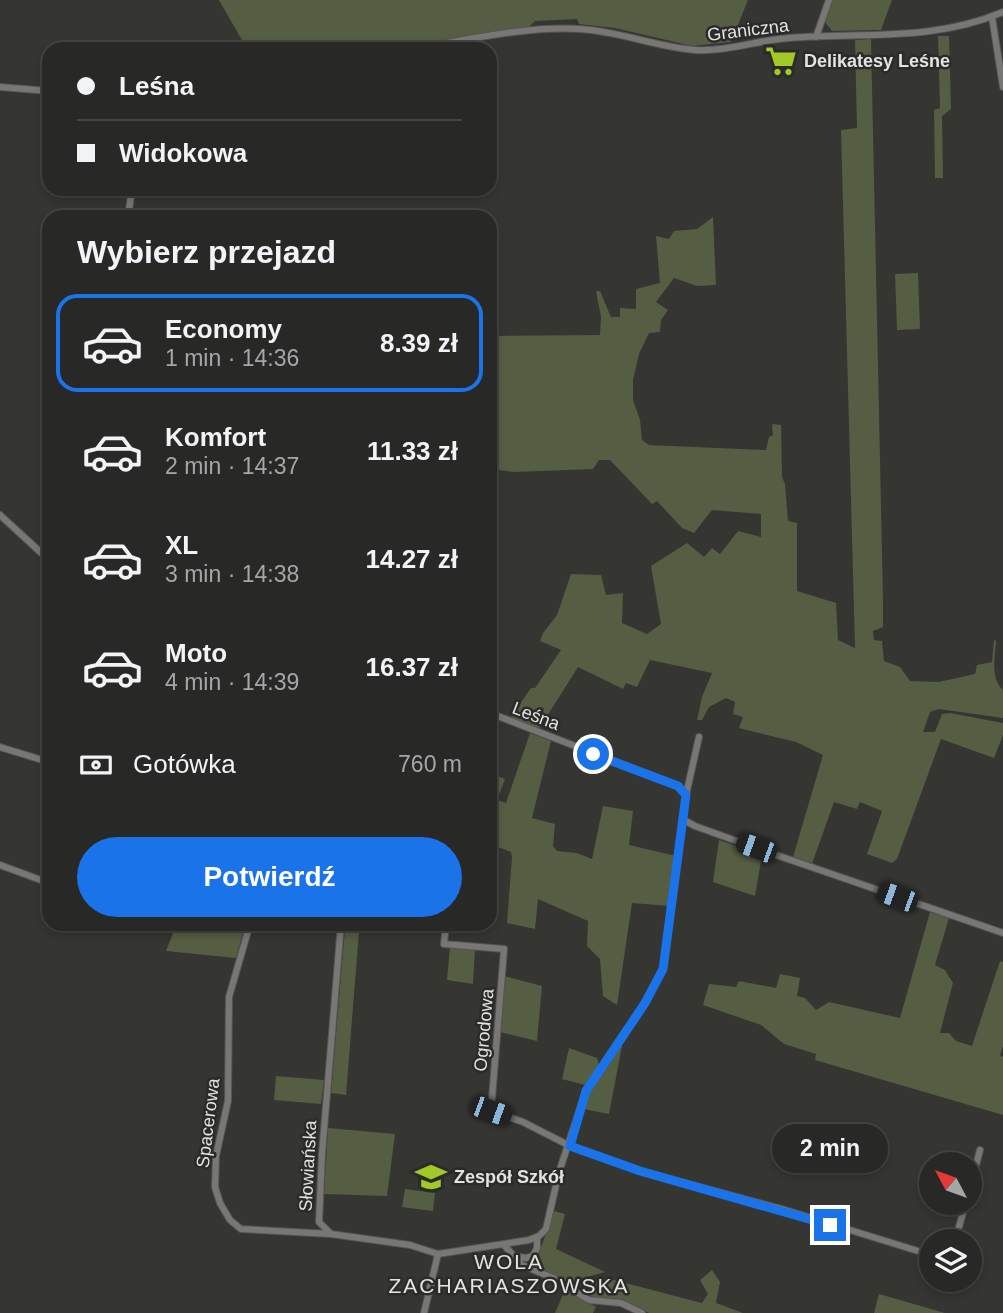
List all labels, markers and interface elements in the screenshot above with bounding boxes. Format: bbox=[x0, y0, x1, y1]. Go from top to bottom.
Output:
street label: Graniczna bbox=[706, 15, 791, 45]
supermarket icon: Delikatesy Leśne bbox=[764, 44, 798, 78]
place label: Delikatesy Leśne bbox=[804, 51, 950, 71]
text: Leśna bbox=[119, 71, 194, 101]
text: Widokowa bbox=[119, 138, 247, 168]
text: Wybierz przejazd bbox=[77, 234, 336, 270]
icon: car bbox=[81, 312, 144, 375]
text: Economy bbox=[165, 314, 282, 344]
text: 8.39 zł bbox=[380, 328, 458, 358]
text: 1 min · 14:36 bbox=[165, 345, 299, 371]
icon: car bbox=[81, 420, 144, 483]
text: Komfort bbox=[165, 422, 266, 452]
text: 11.33 zł bbox=[367, 436, 458, 466]
text: 2 min · 14:37 bbox=[165, 453, 299, 479]
icon: car bbox=[81, 528, 144, 591]
text: XL bbox=[165, 530, 198, 560]
text: 14.27 zł bbox=[365, 544, 458, 574]
text: 3 min · 14:38 bbox=[165, 561, 299, 587]
icon: car bbox=[81, 636, 144, 699]
text: Moto bbox=[165, 638, 227, 668]
text: 16.37 zł bbox=[365, 652, 458, 682]
text: 4 min · 14:39 bbox=[165, 669, 299, 695]
street label: Leśna bbox=[510, 698, 563, 734]
route start bbox=[577, 738, 609, 770]
icon: cash bbox=[77, 746, 115, 784]
text: Gotówka bbox=[133, 749, 236, 779]
text: 760 m bbox=[398, 751, 462, 777]
car bbox=[733, 831, 780, 865]
button: Potwierdź bbox=[77, 837, 462, 917]
car bbox=[874, 880, 921, 914]
street label: Ogrodowa bbox=[470, 987, 498, 1072]
street label: Spacerowa bbox=[193, 1076, 224, 1169]
car bbox=[468, 1094, 515, 1128]
street label: Słowiańska bbox=[296, 1119, 320, 1212]
callout: 2 min bbox=[772, 1124, 888, 1172]
text: 2 min bbox=[800, 1135, 860, 1161]
north arrow bbox=[919, 1152, 982, 1214]
map controls bbox=[919, 1152, 982, 1292]
school or university icon: Zespół Szkół bbox=[414, 1160, 448, 1194]
place label: Zespół Szkół bbox=[454, 1167, 564, 1187]
route end bbox=[814, 1209, 846, 1241]
button: layers bbox=[919, 1229, 982, 1292]
district label: WOLA ZACHARIASZOWSKA bbox=[388, 1250, 630, 1297]

